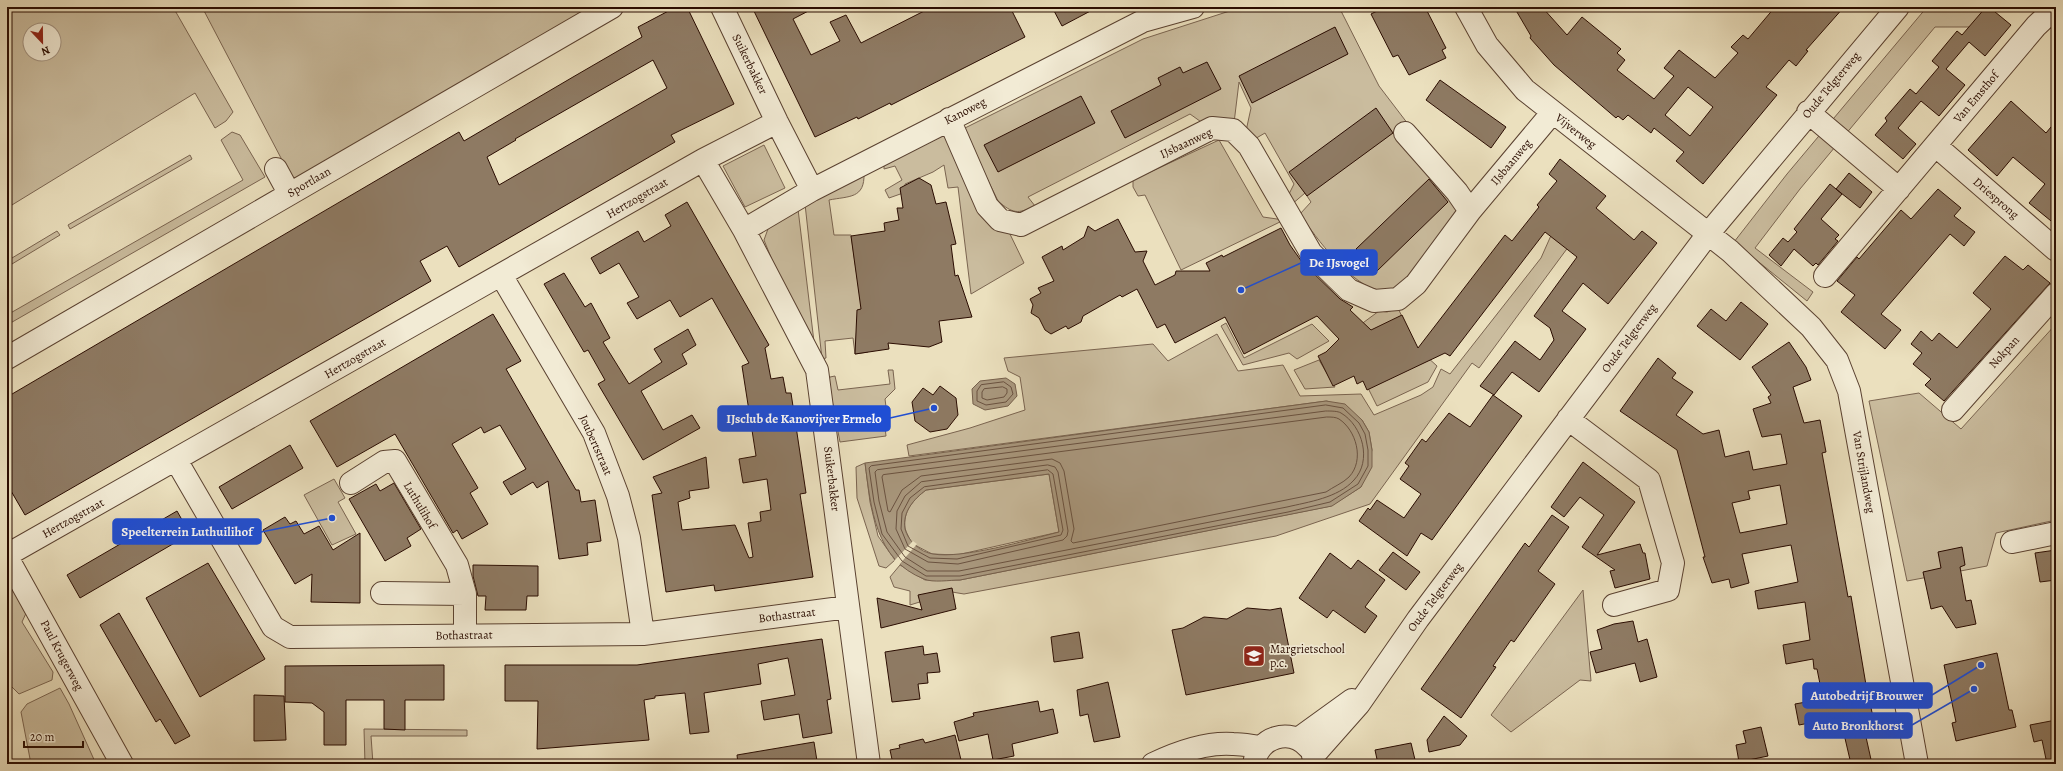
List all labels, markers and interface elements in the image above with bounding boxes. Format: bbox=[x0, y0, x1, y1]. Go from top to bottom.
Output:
north arrow bbox=[22, 22, 62, 62]
street label: Suikerbakker bbox=[729, 31, 772, 97]
text: N bbox=[39, 42, 52, 59]
street label: Oude Telgterweg bbox=[1798, 48, 1864, 122]
street label: Van Emsthof bbox=[1949, 66, 2004, 127]
street label: Kanoweg bbox=[941, 94, 989, 128]
street label: Vijverweg bbox=[1551, 109, 1600, 152]
street label: IJsbaanweg bbox=[1157, 124, 1215, 162]
street label: IJsbaanweg bbox=[1487, 135, 1535, 189]
street label: Sportlaan bbox=[284, 163, 334, 201]
street label: Hertzogstraat bbox=[603, 174, 671, 222]
street label: Driesprong bbox=[1970, 174, 2022, 222]
callout: De IJsvogel bbox=[1301, 250, 1377, 275]
text: De IJsvogel bbox=[1309, 254, 1370, 271]
street label: Oude Telgterweg bbox=[1598, 300, 1660, 376]
street label: Nokpan bbox=[1985, 332, 2023, 372]
street label: Hertzogstraat bbox=[321, 334, 389, 382]
callout: IJsclub de Kanovijver Ermelo bbox=[718, 406, 890, 431]
text: IJsclub de Kanovijver Ermelo bbox=[726, 410, 882, 427]
street label: Joubertstraat bbox=[576, 412, 616, 478]
street label: Van Strijlandweg bbox=[1849, 429, 1879, 514]
street label: Suikerbakker bbox=[820, 446, 844, 513]
street label: Luthulihof bbox=[400, 479, 441, 533]
street label: Hertzogstraat bbox=[39, 494, 107, 542]
callout: Speelterrein Luthuilihof bbox=[113, 519, 261, 544]
text: Speelterrein Luthuilihof bbox=[121, 523, 255, 540]
street label: Oude Telgterweg bbox=[1404, 559, 1466, 635]
street label: Bothastraat bbox=[758, 604, 816, 626]
street label: Paul Krugerweg bbox=[37, 617, 87, 693]
street label: Bothastraat bbox=[435, 626, 493, 643]
place label: Margrietschool p.c. bbox=[1270, 641, 1345, 671]
school or university icon: Margrietschool p.c. bbox=[1241, 643, 1267, 669]
callout: Autobedrijf Brouwer bbox=[1803, 683, 1932, 708]
text: Autobedrijf Brouwer bbox=[1810, 687, 1924, 704]
callout: Auto Bronkhorst bbox=[1805, 713, 1912, 738]
text: Auto Bronkhorst bbox=[1811, 717, 1904, 734]
scale bar bbox=[24, 723, 83, 749]
text: 20 m bbox=[30, 729, 54, 745]

